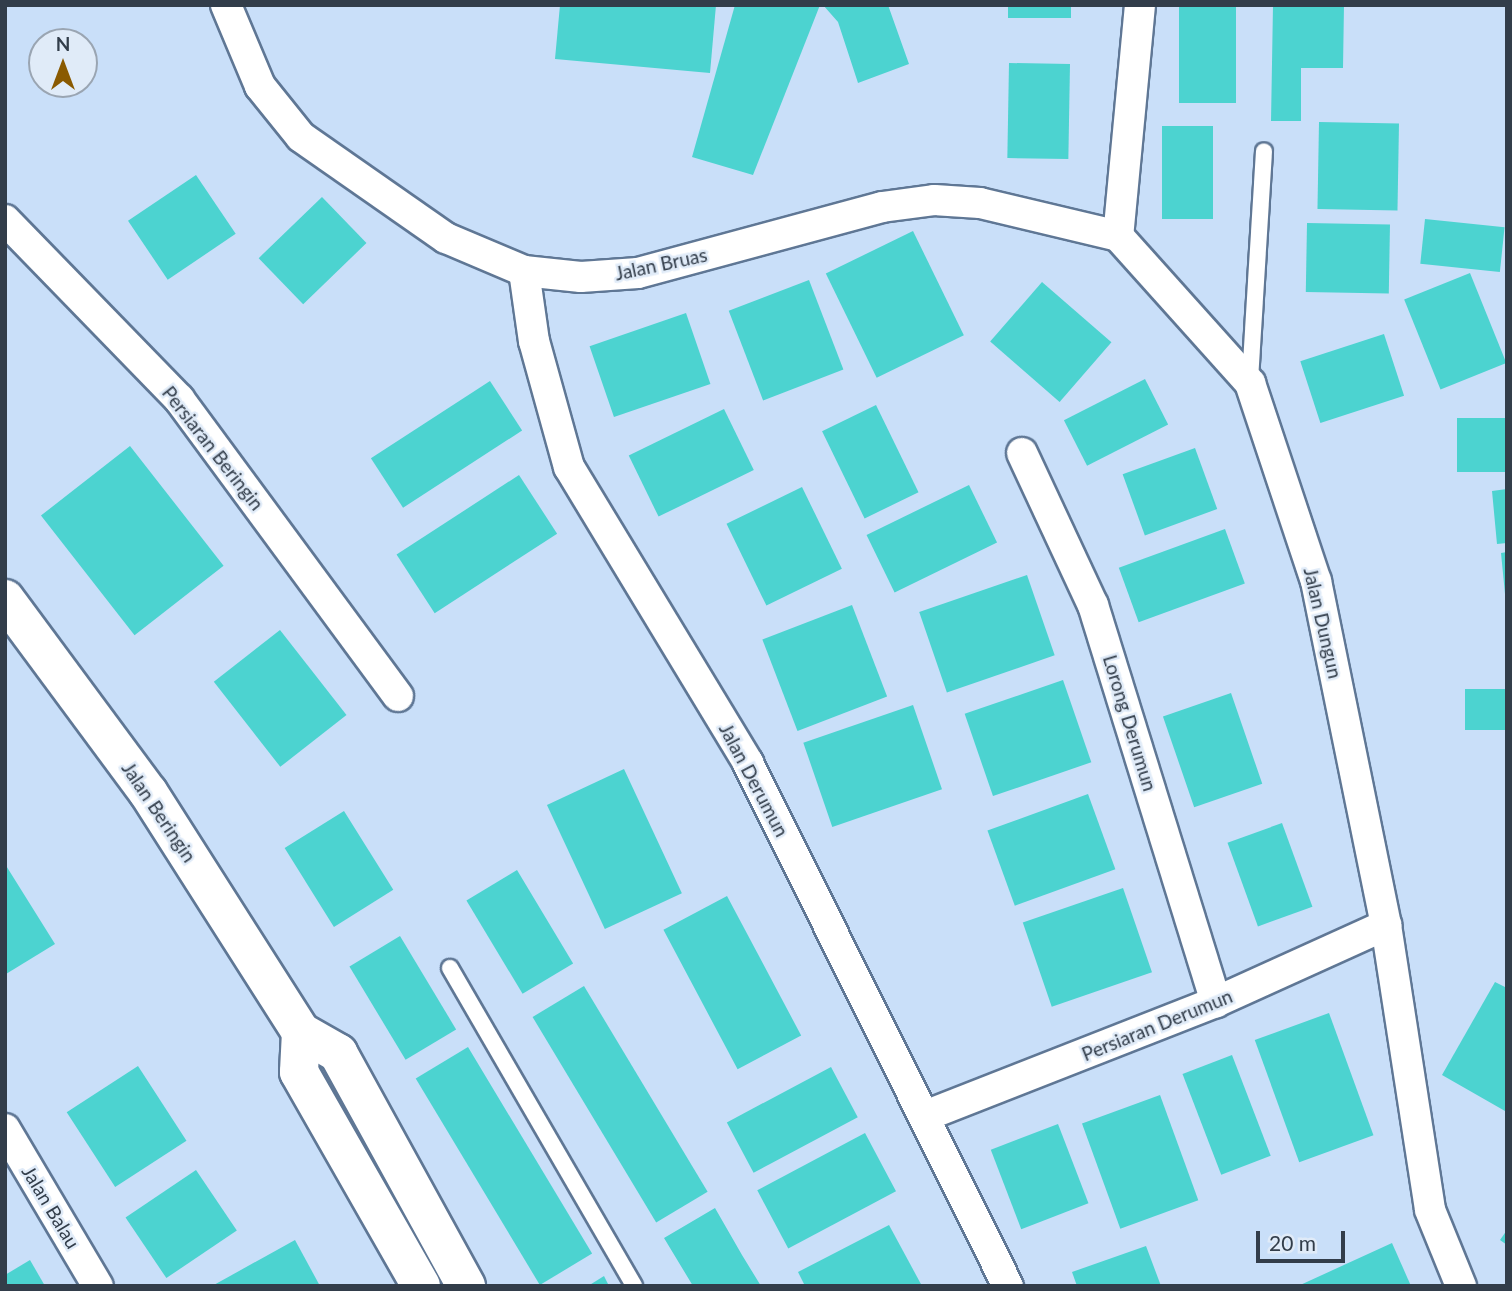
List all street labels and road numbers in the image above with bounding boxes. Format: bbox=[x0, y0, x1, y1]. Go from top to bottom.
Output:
street label: Jalan Bruas bbox=[613, 243, 709, 285]
street label: Persiaran Beringin bbox=[158, 381, 268, 515]
street label: Jalan Dungun bbox=[1299, 565, 1347, 681]
street label: Lorong Derumun bbox=[1098, 652, 1162, 794]
street label: Jalan Derumun bbox=[715, 719, 793, 841]
street label: Jalan Beringin bbox=[117, 758, 201, 866]
street label: Persiaran Derumun bbox=[1078, 984, 1236, 1066]
street label: Jalan Balau bbox=[17, 1161, 85, 1253]

